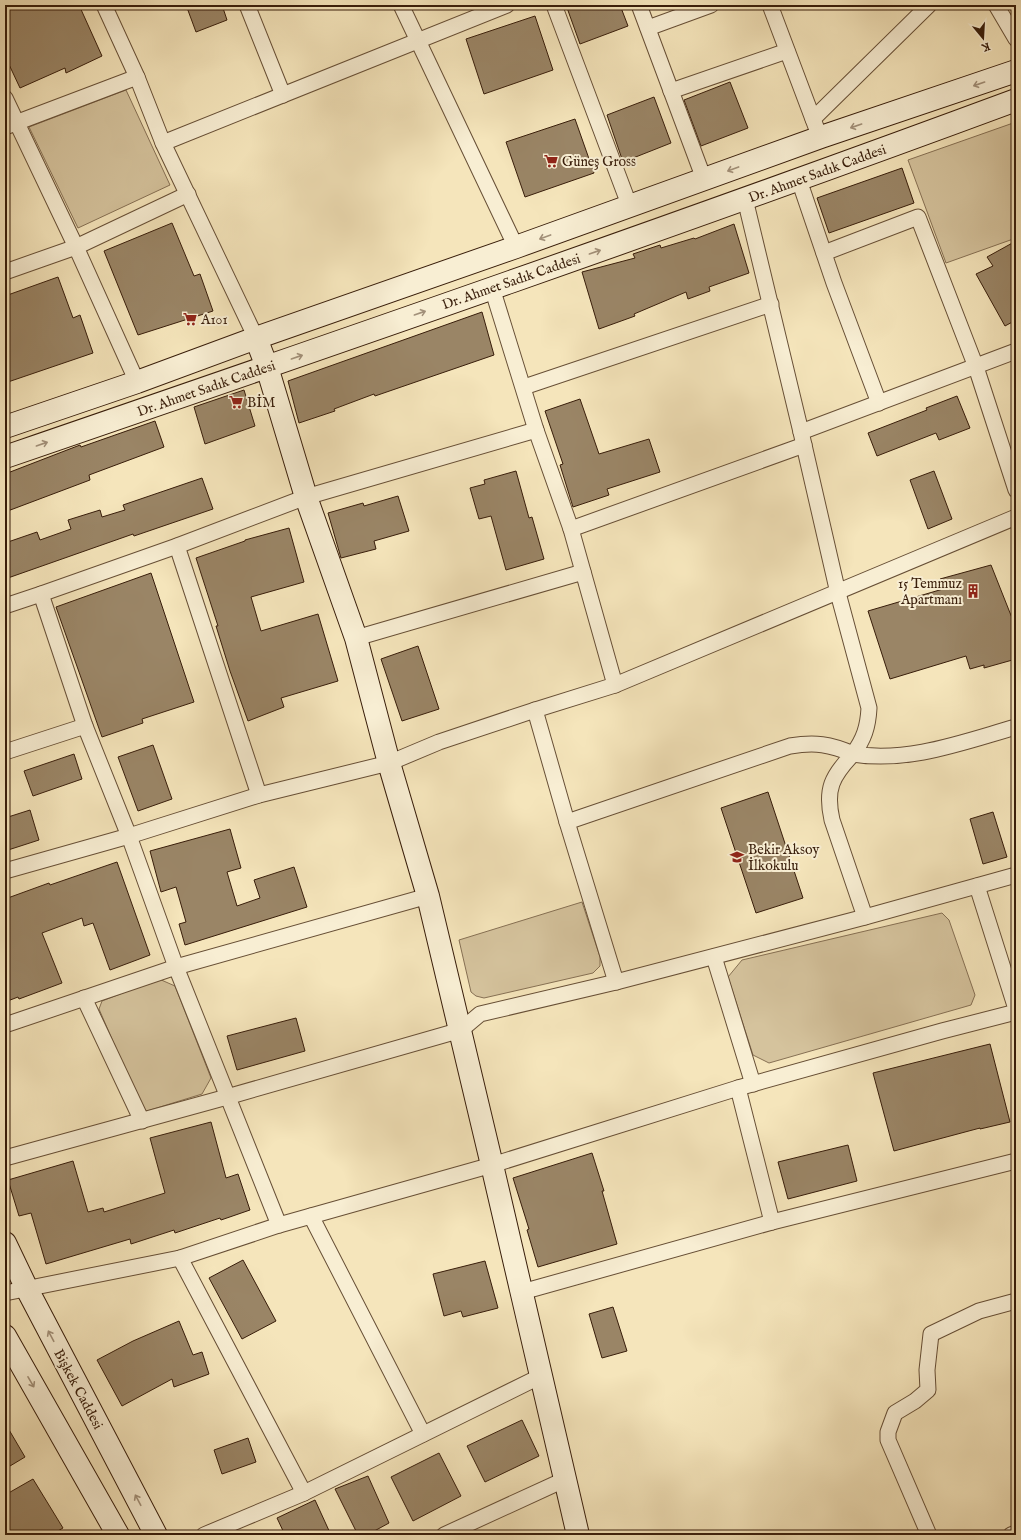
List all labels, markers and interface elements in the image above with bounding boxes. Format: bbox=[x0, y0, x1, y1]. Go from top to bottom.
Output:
north arrow bbox=[963, 18, 1003, 58]
text: K bbox=[979, 39, 992, 55]
one-way arrow bbox=[973, 81, 986, 88]
one-way arrow bbox=[850, 122, 862, 130]
street label: Dr. Ahmet Sadık Caddesi bbox=[746, 141, 889, 207]
supermarket icon: Güneş Gross bbox=[543, 153, 559, 169]
place label: Güneş Gross bbox=[562, 153, 636, 171]
one-way arrow bbox=[727, 166, 740, 173]
one-way arrow bbox=[540, 233, 552, 241]
one-way arrow bbox=[589, 247, 601, 255]
street label: Dr. Ahmet Sadık Caddesi bbox=[440, 250, 583, 314]
one-way arrow bbox=[413, 309, 425, 317]
supermarket icon: A101 bbox=[182, 311, 198, 327]
place label: A101 bbox=[200, 311, 228, 329]
one-way arrow bbox=[291, 352, 303, 360]
street label: Dr. Ahmet Sadık Caddesi bbox=[135, 357, 278, 421]
supermarket icon: BİM bbox=[228, 394, 244, 410]
place label: BİM bbox=[247, 394, 275, 412]
one-way arrow bbox=[35, 440, 48, 447]
place label: 15 Temmuz Apartmanı bbox=[898, 575, 963, 609]
building icon: 15 Temmuz Apartmanı bbox=[965, 583, 981, 599]
place label: Bekir Aksoy İlkokulu bbox=[748, 841, 819, 875]
school or university icon: Bekir Aksoy İlkokulu bbox=[729, 849, 745, 865]
one-way arrow bbox=[47, 1330, 55, 1342]
street label: Bişkek Caddesi bbox=[49, 1346, 107, 1433]
one-way arrow bbox=[28, 1376, 36, 1388]
one-way arrow bbox=[133, 1495, 141, 1507]

